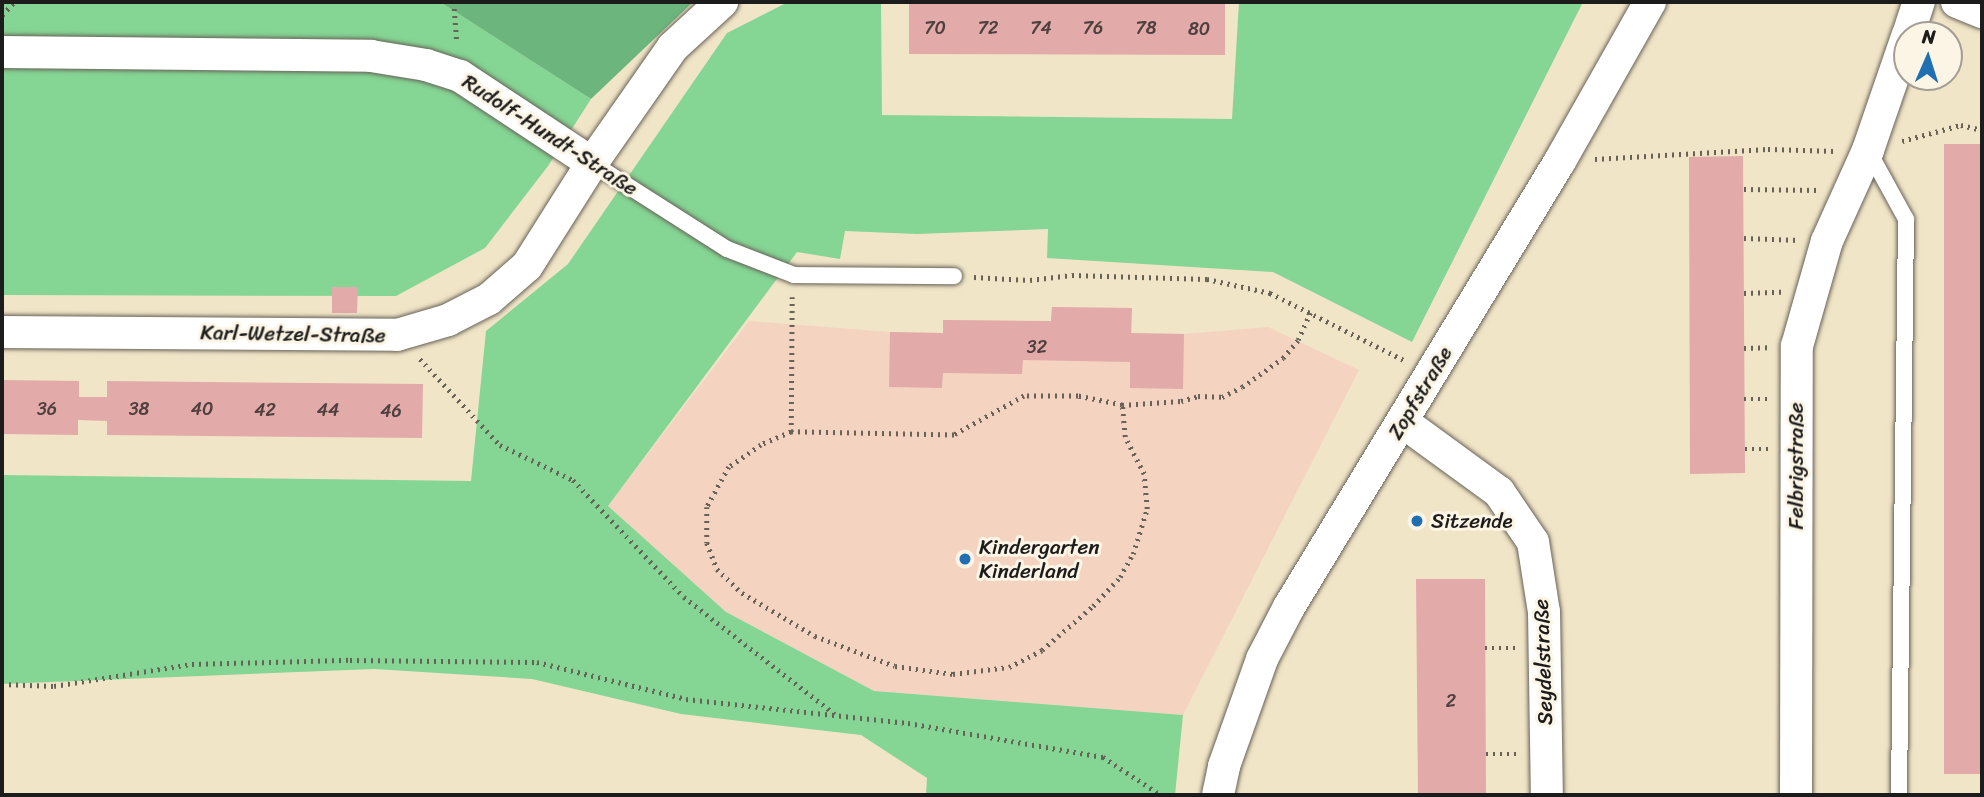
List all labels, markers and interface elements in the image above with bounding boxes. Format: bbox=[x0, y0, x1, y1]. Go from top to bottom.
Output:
house number: 70 bbox=[924, 17, 946, 39]
house number: 72 bbox=[978, 17, 998, 39]
house number: 74 bbox=[1030, 17, 1052, 39]
house number: 76 bbox=[1083, 17, 1103, 39]
house number: 78 bbox=[1135, 17, 1157, 39]
house number: 80 bbox=[1188, 18, 1210, 40]
text: N bbox=[1922, 20, 1936, 53]
north arrow bbox=[1893, 21, 1963, 91]
street label: Rudolf-Hundt-Straße bbox=[458, 69, 642, 201]
street label: Karl-Wetzel-Straße bbox=[200, 320, 386, 348]
house number: 32 bbox=[1027, 336, 1047, 358]
street label: Zopfstraße bbox=[1382, 342, 1458, 444]
house number: 36 bbox=[37, 398, 57, 420]
house number: 38 bbox=[129, 398, 149, 420]
house number: 40 bbox=[191, 398, 213, 420]
house number: 42 bbox=[254, 399, 276, 421]
house number: 44 bbox=[317, 399, 339, 421]
house number: 46 bbox=[380, 400, 402, 422]
street label: Felbrigstraße bbox=[1783, 402, 1809, 530]
place label: Sitzende bbox=[1431, 508, 1513, 534]
marker: Sitzende bbox=[1409, 513, 1425, 529]
place label: Kindergarten Kinderland bbox=[979, 534, 1100, 584]
marker: Kindergarten Kinderland bbox=[957, 551, 973, 567]
street label: Seydelstraße bbox=[1528, 599, 1558, 725]
house number: 2 bbox=[1446, 690, 1456, 712]

